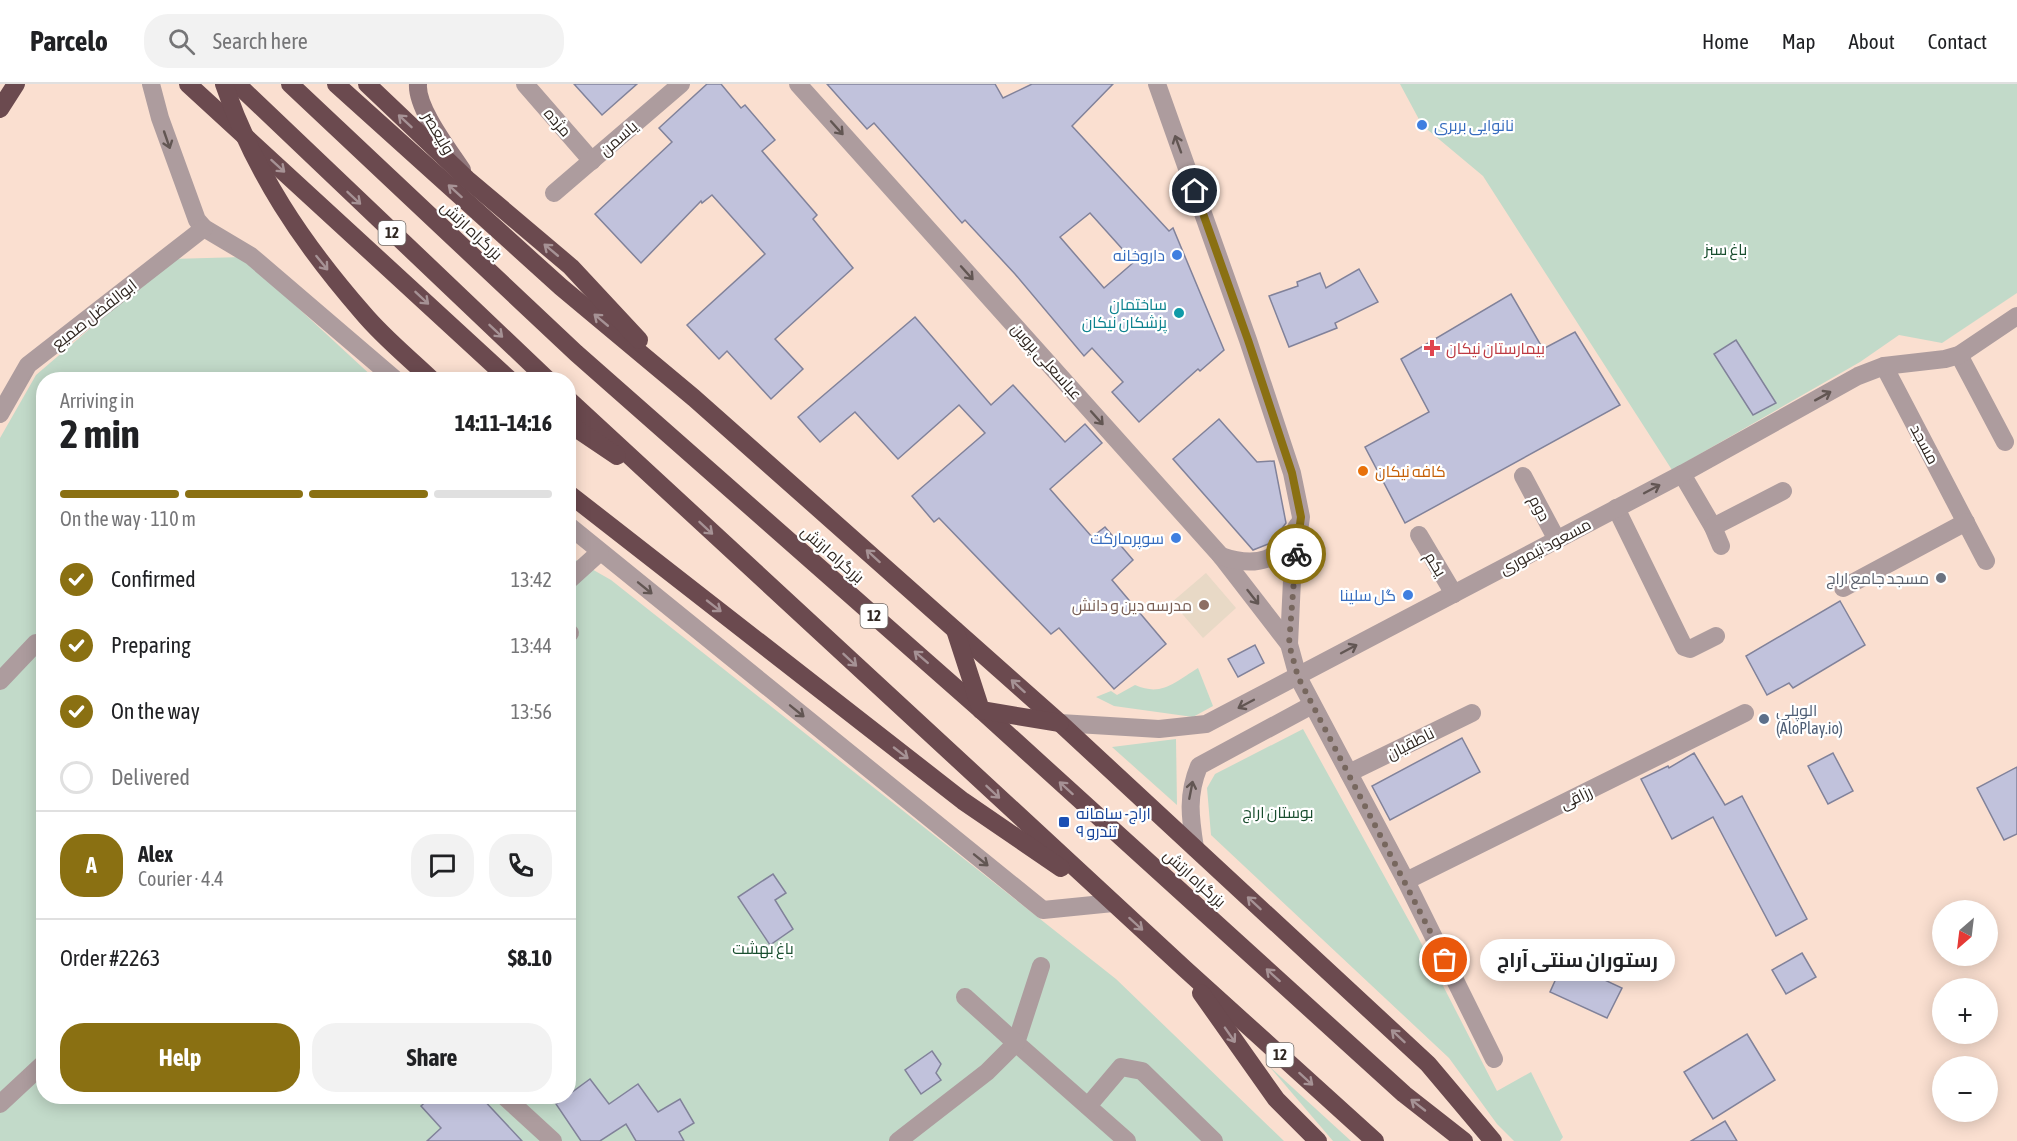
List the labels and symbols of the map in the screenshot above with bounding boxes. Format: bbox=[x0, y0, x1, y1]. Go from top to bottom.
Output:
street label: مژده bbox=[540, 104, 575, 141]
street label: ولیعصر bbox=[418, 108, 458, 158]
one-way arrow bbox=[398, 114, 413, 128]
street label: یاسمن bbox=[595, 116, 642, 161]
place label: نانوایی بربری bbox=[1434, 116, 1514, 136]
marker: نانوایی بربری bbox=[1415, 118, 1429, 132]
one-way arrow bbox=[830, 120, 844, 135]
one-way arrow bbox=[163, 130, 174, 149]
one-way arrow bbox=[1172, 135, 1183, 154]
one-way arrow bbox=[270, 159, 285, 173]
pin bbox=[1169, 165, 1220, 216]
one-way arrow bbox=[447, 184, 462, 198]
one-way arrow bbox=[347, 190, 362, 205]
street label: بزرگراه ارتش bbox=[436, 197, 506, 264]
road number: 12 bbox=[378, 221, 406, 245]
park label: باغ سبز bbox=[1704, 240, 1747, 261]
one-way arrow bbox=[543, 244, 559, 257]
place label: داروخانه bbox=[1113, 246, 1165, 265]
marker: داروخانه bbox=[1170, 248, 1184, 262]
one-way arrow bbox=[316, 254, 329, 270]
one-way arrow bbox=[960, 265, 974, 280]
street label: ابوالفضل صمیع bbox=[48, 275, 142, 355]
one-way arrow bbox=[414, 291, 429, 305]
place label: ساختمان پزشکان نیکان bbox=[1082, 295, 1168, 334]
marker: ساختمان پزشکان نیکان bbox=[1172, 306, 1186, 320]
one-way arrow bbox=[593, 314, 609, 327]
street label: عباسعلی پروین bbox=[1006, 319, 1086, 405]
one-way arrow bbox=[489, 324, 504, 338]
marker: بیمارستان نیکان bbox=[1423, 339, 1441, 357]
place label: بیمارستان نیکان bbox=[1446, 339, 1545, 359]
one-way arrow bbox=[1814, 390, 1831, 402]
one-way arrow bbox=[1090, 410, 1104, 425]
street label: مسجد bbox=[1906, 421, 1943, 467]
place label: کافه نیکان bbox=[1375, 462, 1446, 482]
marker: کافه نیکان bbox=[1356, 464, 1370, 478]
one-way arrow bbox=[1642, 483, 1660, 494]
street label: دوم bbox=[1523, 492, 1554, 525]
street label: مسعود تیموری bbox=[1496, 514, 1595, 579]
one-way arrow bbox=[699, 520, 714, 535]
street label: بزرگراه ارتش bbox=[797, 522, 868, 588]
courier bbox=[1266, 524, 1326, 584]
place label: سوپرمارکت bbox=[1090, 529, 1164, 550]
marker: سوپرمارکت bbox=[1169, 531, 1183, 545]
street label: یکم bbox=[1419, 548, 1451, 582]
one-way arrow bbox=[866, 549, 881, 563]
place label: مسجد جامع اراج bbox=[1826, 569, 1929, 590]
marker: مسجد جامع اراج bbox=[1934, 571, 1948, 585]
one-way arrow bbox=[637, 582, 653, 595]
place label: گل سلینا bbox=[1340, 586, 1396, 606]
marker: گل سلینا bbox=[1401, 588, 1415, 602]
one-way arrow bbox=[1246, 589, 1259, 605]
place label: مدرسه دین و دانش bbox=[1072, 596, 1192, 616]
marker: مدرسه دین و دانش bbox=[1197, 598, 1211, 612]
one-way arrow bbox=[706, 600, 722, 613]
road number: 12 bbox=[860, 604, 888, 628]
one-way arrow bbox=[1340, 643, 1358, 654]
one-way arrow bbox=[913, 651, 929, 664]
one-way arrow bbox=[842, 653, 857, 667]
one-way arrow bbox=[1011, 679, 1026, 693]
one-way arrow bbox=[1238, 698, 1255, 710]
place label: الوپلی (AloPlay.io) bbox=[1776, 701, 1843, 738]
one-way arrow bbox=[789, 704, 804, 718]
marker: الوپلی (AloPlay.io) bbox=[1757, 712, 1771, 726]
street label: ناطقیان bbox=[1383, 723, 1438, 764]
one-way arrow bbox=[893, 746, 909, 759]
one-way arrow bbox=[1059, 781, 1074, 795]
one-way arrow bbox=[1186, 781, 1197, 800]
street label: رزاقی bbox=[1557, 782, 1596, 814]
one-way arrow bbox=[985, 785, 1000, 799]
park label: بوستان اراج bbox=[1242, 803, 1314, 824]
place label: اراج- سامانه ۹ تندرو bbox=[1076, 804, 1151, 841]
marker: اراج- سامانه ۹ تندرو bbox=[1057, 815, 1071, 829]
street label: بزرگراه ارتش bbox=[1159, 845, 1230, 912]
one-way arrow bbox=[973, 853, 988, 867]
one-way arrow bbox=[1247, 896, 1262, 910]
north arrow bbox=[1932, 900, 1998, 966]
one-way arrow bbox=[1129, 917, 1144, 931]
pin bbox=[1419, 934, 1470, 985]
park label: باغ بهشت bbox=[732, 939, 794, 960]
callout: رستوران سنتی آراج bbox=[1481, 939, 1676, 981]
one-way arrow bbox=[1266, 968, 1281, 982]
one-way arrow bbox=[1224, 1026, 1236, 1042]
one-way arrow bbox=[1390, 1029, 1405, 1043]
road number: 12 bbox=[1266, 1043, 1294, 1067]
one-way arrow bbox=[1299, 1072, 1314, 1086]
one-way arrow bbox=[1410, 1099, 1426, 1112]

